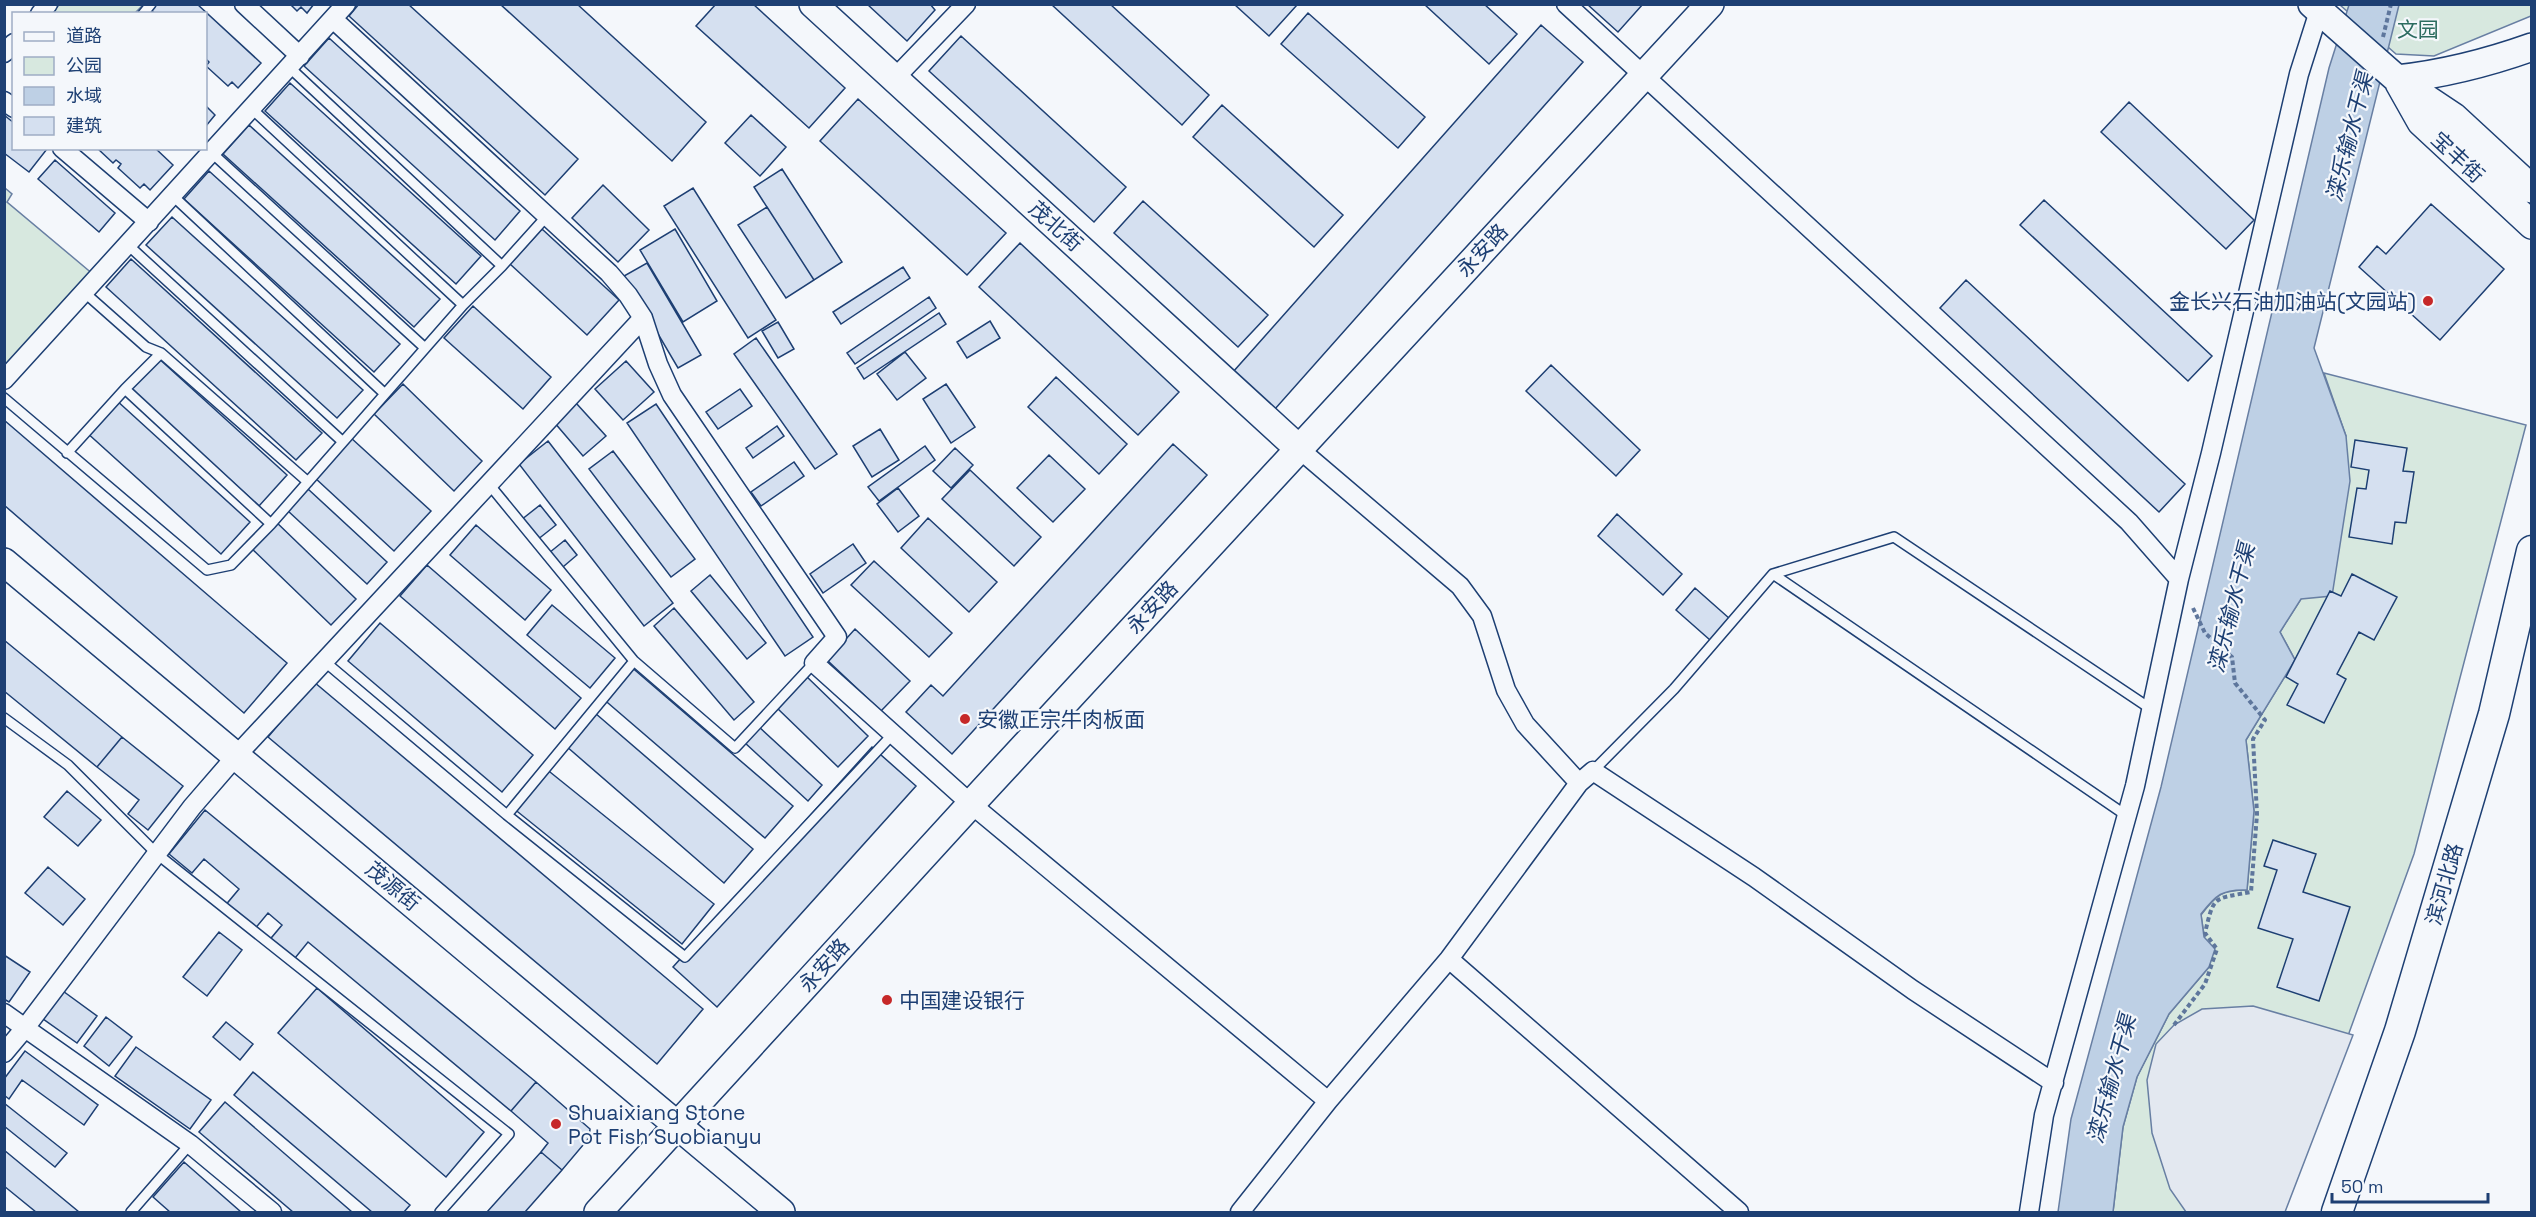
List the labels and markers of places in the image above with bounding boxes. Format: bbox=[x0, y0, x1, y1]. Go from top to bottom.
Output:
place label: 金长兴石油加油站(文园站) bbox=[2169, 288, 2416, 315]
marker: 金长兴石油加油站(文园站) bbox=[2421, 294, 2435, 308]
place label: 安徽正宗牛肉板面 bbox=[977, 706, 1145, 733]
marker: 安徽正宗牛肉板面 bbox=[958, 712, 972, 726]
place label: 中国建设银行 bbox=[899, 987, 1025, 1014]
marker: 中国建设银行 bbox=[880, 993, 894, 1007]
place label: Shuaixiang Stone Pot Fish Suobianyu bbox=[568, 1099, 762, 1150]
marker: Shuaixiang Stone Pot Fish Suobianyu bbox=[549, 1117, 563, 1131]

